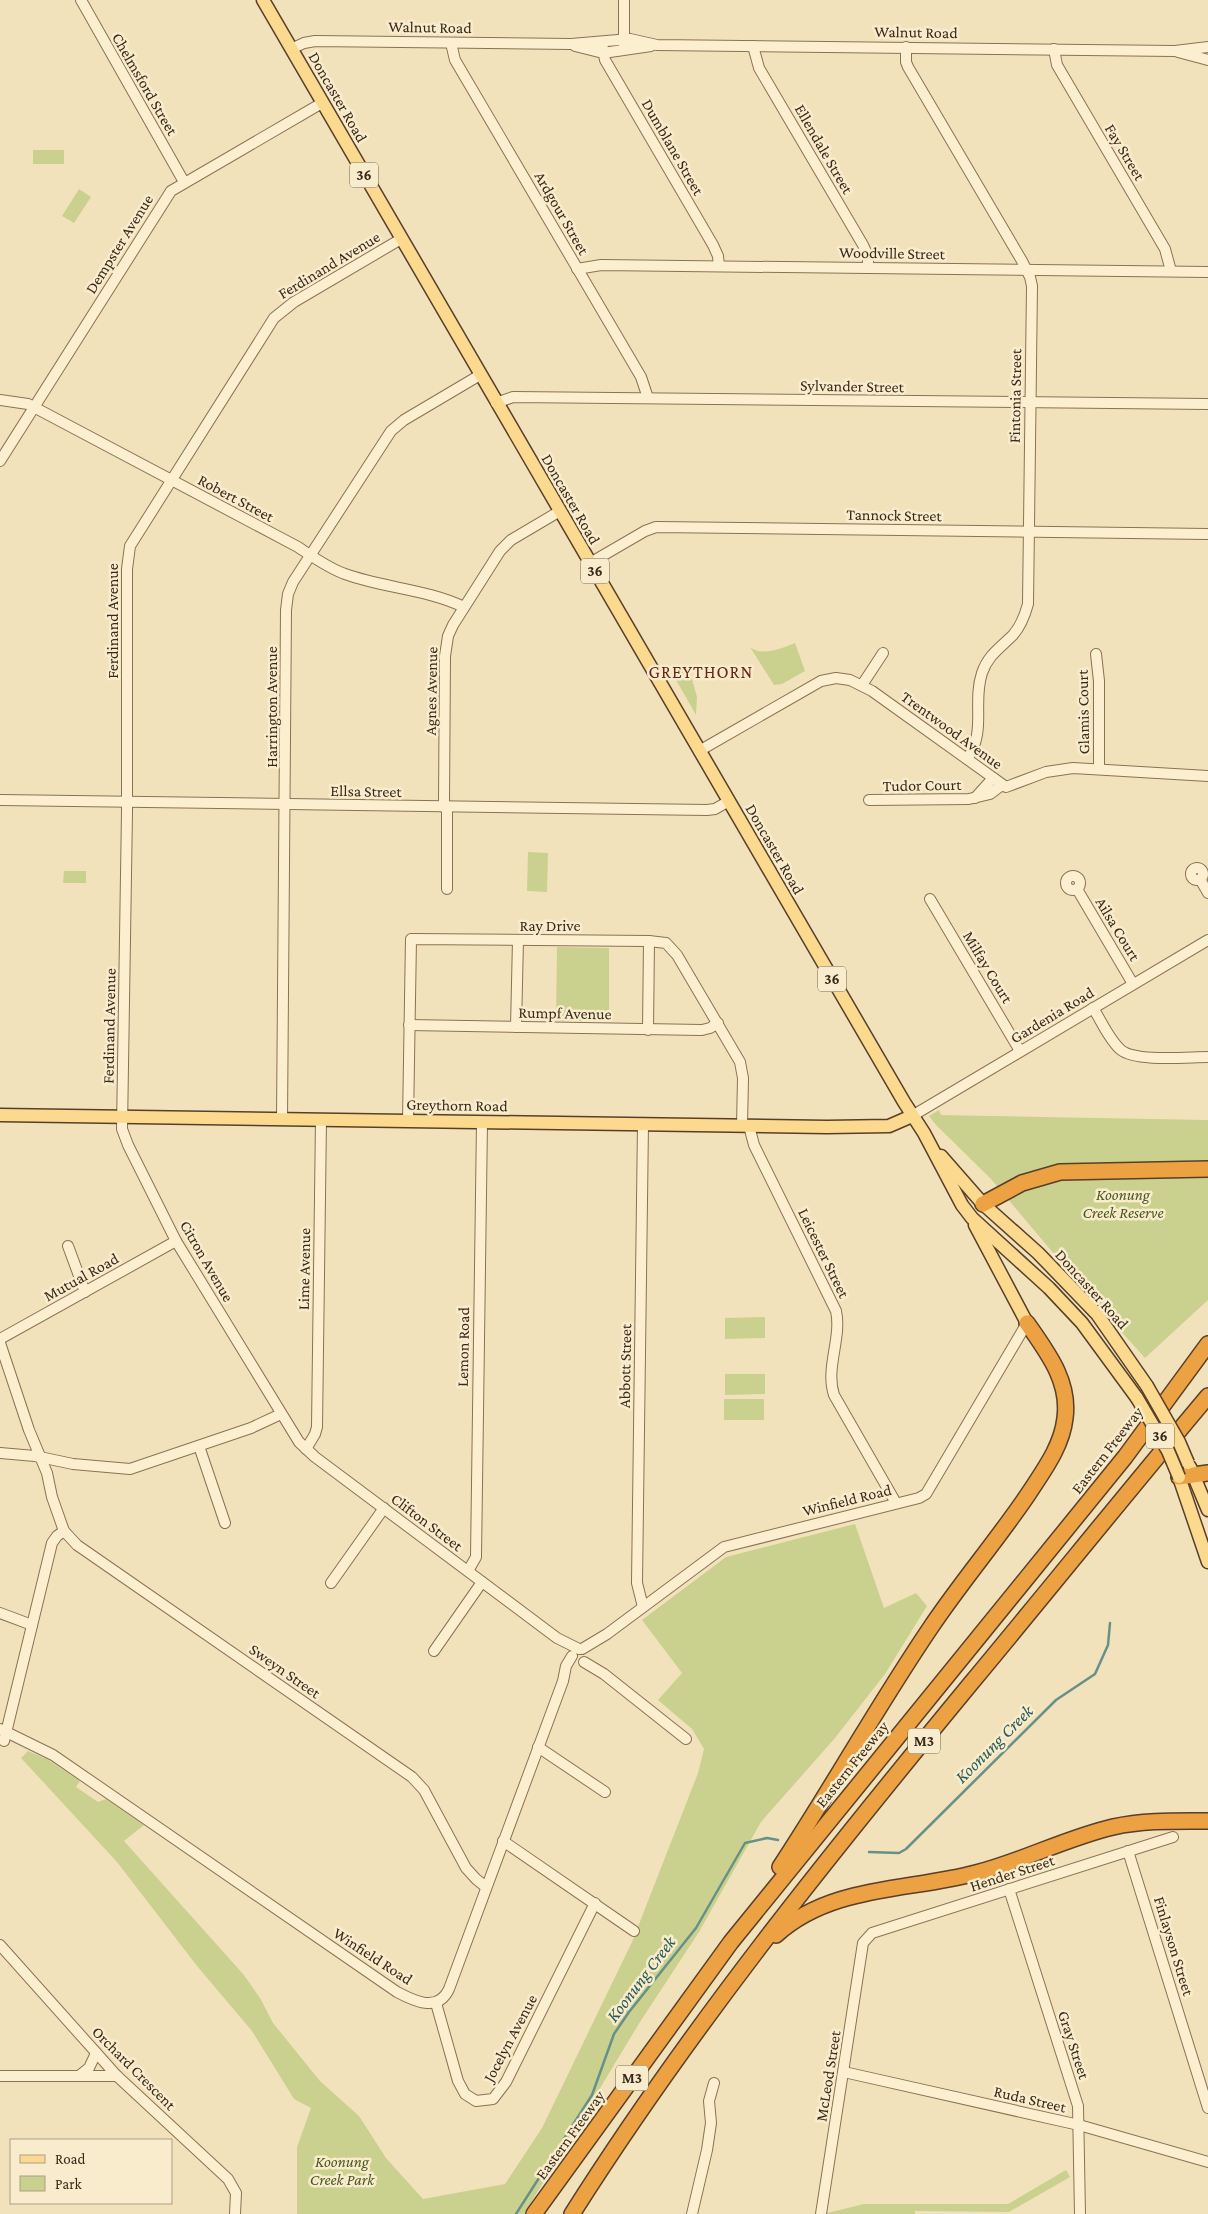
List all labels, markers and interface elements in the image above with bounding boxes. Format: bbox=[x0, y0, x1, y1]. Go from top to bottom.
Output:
street label: Walnut Road bbox=[388, 18, 472, 36]
street label: Walnut Road bbox=[874, 23, 958, 41]
street label: Chelmsford Street bbox=[109, 30, 182, 139]
street label: Doncaster Road bbox=[305, 49, 371, 145]
street label: Dumblane Street bbox=[639, 96, 708, 199]
street label: Ellendale Street bbox=[792, 101, 857, 197]
street label: Fay Street bbox=[1101, 121, 1149, 184]
road number: 36 bbox=[350, 162, 378, 188]
street label: Ardgour Street bbox=[530, 168, 593, 259]
street label: Dempster Avenue bbox=[82, 191, 157, 297]
street label: Ferdinand Avenue bbox=[275, 228, 383, 302]
street label: Woodville Street bbox=[839, 244, 946, 262]
street label: Fintonia Street bbox=[1006, 348, 1024, 443]
street label: Sylvander Street bbox=[800, 377, 905, 396]
street label: Doncaster Road bbox=[538, 451, 604, 547]
street label: Robert Street bbox=[195, 471, 277, 525]
street label: Tannock Street bbox=[846, 506, 943, 524]
road number: 36 bbox=[581, 558, 609, 584]
street label: Ferdinand Avenue bbox=[104, 563, 121, 679]
street label: Harrington Avenue bbox=[263, 646, 281, 768]
street label: Agnes Avenue bbox=[422, 646, 441, 736]
district label: GREYTHORN bbox=[649, 662, 753, 682]
street label: Glamis Court bbox=[1074, 669, 1092, 755]
street label: Trentwood Avenue bbox=[898, 688, 1006, 772]
street label: Tudor Court bbox=[882, 776, 962, 794]
street label: Ellsa Street bbox=[330, 782, 402, 800]
street label: Doncaster Road bbox=[742, 801, 808, 897]
street label: Ailsa Court bbox=[1092, 894, 1144, 964]
street label: Ray Drive bbox=[519, 917, 581, 935]
street label: Milfay Court bbox=[959, 928, 1016, 1007]
road number: 36 bbox=[818, 966, 846, 992]
street label: Ferdinand Avenue bbox=[99, 968, 119, 1084]
street label: Gardenia Road bbox=[1007, 983, 1097, 1046]
street label: Rumpf Avenue bbox=[518, 1004, 612, 1023]
street label: Greythorn Road bbox=[406, 1096, 508, 1115]
park label: Koonung Creek Reserve bbox=[1082, 1186, 1164, 1221]
street label: Leicester Street bbox=[795, 1205, 853, 1301]
street label: Citron Avenue bbox=[177, 1217, 237, 1305]
street label: Lime Avenue bbox=[295, 1228, 313, 1310]
street label: Doncaster Road bbox=[1052, 1246, 1132, 1333]
street label: Mutual Road bbox=[41, 1249, 122, 1304]
street label: Lemon Road bbox=[454, 1306, 472, 1387]
street label: Abbott Street bbox=[616, 1323, 634, 1408]
street label: Eastern Freeway bbox=[1068, 1403, 1147, 1497]
road number: 36 bbox=[1146, 1424, 1174, 1448]
street label: Winfield Road bbox=[801, 1481, 894, 1519]
street label: Clifton Street bbox=[388, 1490, 467, 1555]
street label: Sweyn Street bbox=[246, 1640, 324, 1703]
water label: Koonung Creek bbox=[951, 1700, 1038, 1787]
street label: Eastern Freeway bbox=[812, 1717, 893, 1811]
road number: M3 bbox=[908, 1728, 940, 1754]
street label: Hender Street bbox=[968, 1851, 1057, 1895]
street label: Finlayson Street bbox=[1150, 1894, 1197, 1999]
street label: Winfield Road bbox=[330, 1924, 416, 1988]
water label: Koonung Creek bbox=[602, 1931, 680, 2026]
street label: Jocelyn Avenue bbox=[479, 1991, 541, 2087]
street label: Gray Street bbox=[1054, 2009, 1093, 2082]
street label: Orchard Crescent bbox=[89, 2023, 180, 2114]
street label: McLeod Street bbox=[812, 2029, 844, 2123]
road number: M3 bbox=[616, 2066, 648, 2090]
street label: Ruda Street bbox=[992, 2082, 1068, 2116]
street label: Eastern Freeway bbox=[532, 2087, 609, 2183]
legend bbox=[10, 2139, 172, 2204]
text: Road bbox=[55, 2151, 86, 2167]
park label: Koonung Creek Park bbox=[310, 2153, 375, 2188]
text: Park bbox=[55, 2176, 82, 2192]

